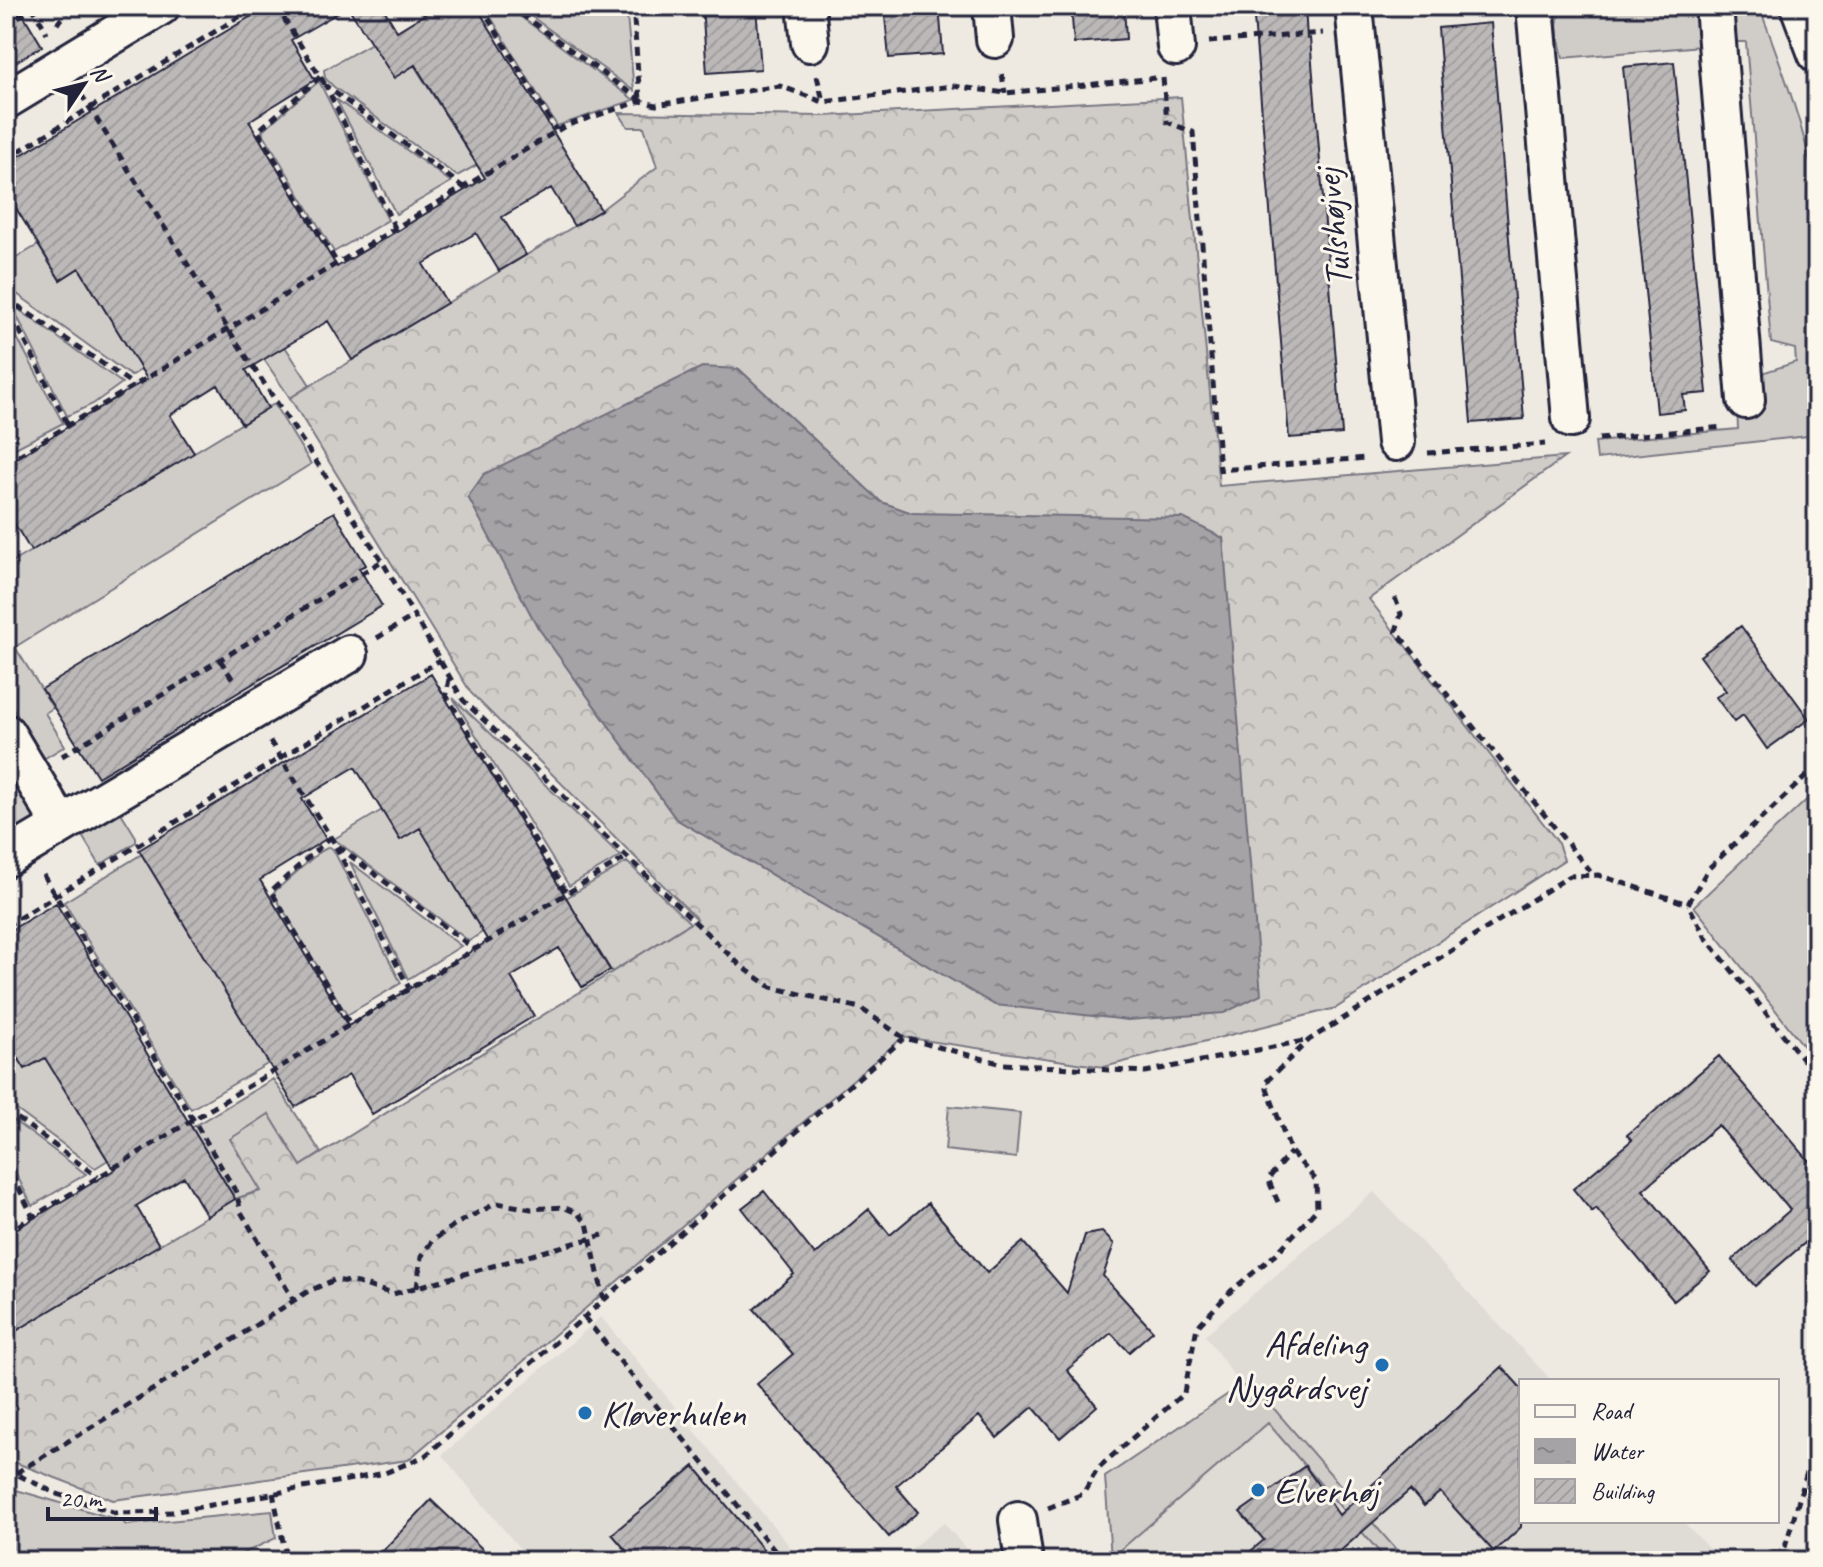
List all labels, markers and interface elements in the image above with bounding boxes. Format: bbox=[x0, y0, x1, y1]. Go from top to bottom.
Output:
north arrow bbox=[44, 44, 124, 124]
text: N bbox=[84, 59, 117, 89]
street label: Tulshøjvej bbox=[1303, 162, 1363, 290]
place label: Afdeling Nygårdsvej bbox=[1226, 1320, 1371, 1411]
marker: Afdeling Nygårdsvej bbox=[1373, 1356, 1391, 1374]
legend bbox=[1519, 1379, 1779, 1523]
place label: Kløverhulen bbox=[601, 1390, 747, 1437]
text: Road bbox=[1591, 1396, 1635, 1426]
marker: Kløverhulen bbox=[576, 1404, 594, 1422]
text: Water bbox=[1591, 1436, 1646, 1466]
place label: Elverhøj bbox=[1274, 1467, 1382, 1514]
scale bar bbox=[48, 1471, 156, 1521]
text: Building bbox=[1591, 1476, 1656, 1506]
marker: Elverhøj bbox=[1249, 1481, 1267, 1499]
text: 20 m bbox=[60, 1484, 103, 1514]

